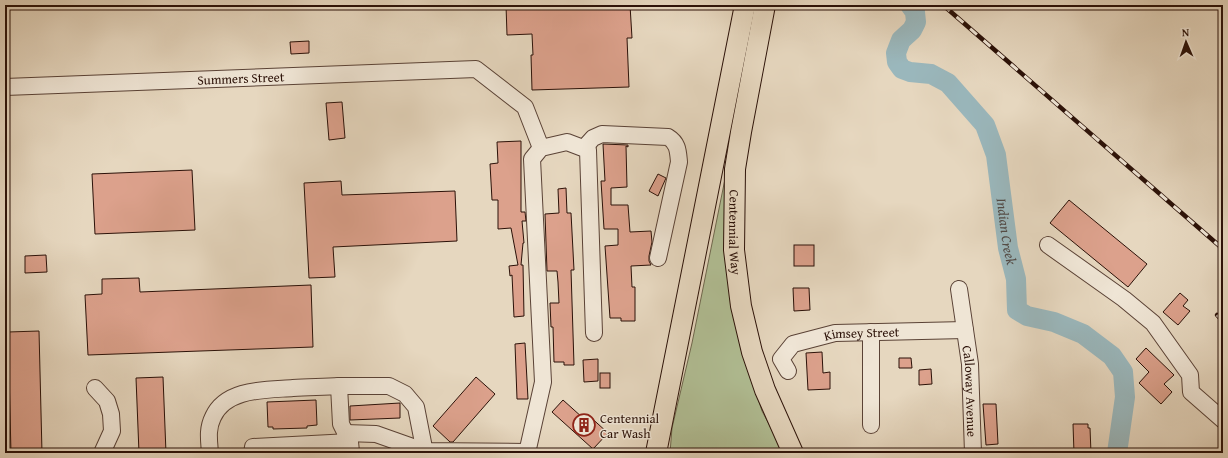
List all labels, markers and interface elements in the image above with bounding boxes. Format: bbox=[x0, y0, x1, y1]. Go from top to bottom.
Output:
north arrow bbox=[1166, 22, 1206, 62]
text: N bbox=[1182, 24, 1190, 40]
street label: Summers Street bbox=[197, 67, 285, 90]
street label: Centennial Way bbox=[724, 189, 746, 277]
water label: Indian Creek bbox=[992, 197, 1022, 268]
street label: Kimsey Street bbox=[822, 323, 900, 346]
street label: Calloway Avenue bbox=[957, 344, 981, 437]
place label: Centennial Car Wash bbox=[600, 409, 660, 443]
building icon: Centennial Car Wash bbox=[571, 412, 597, 438]

